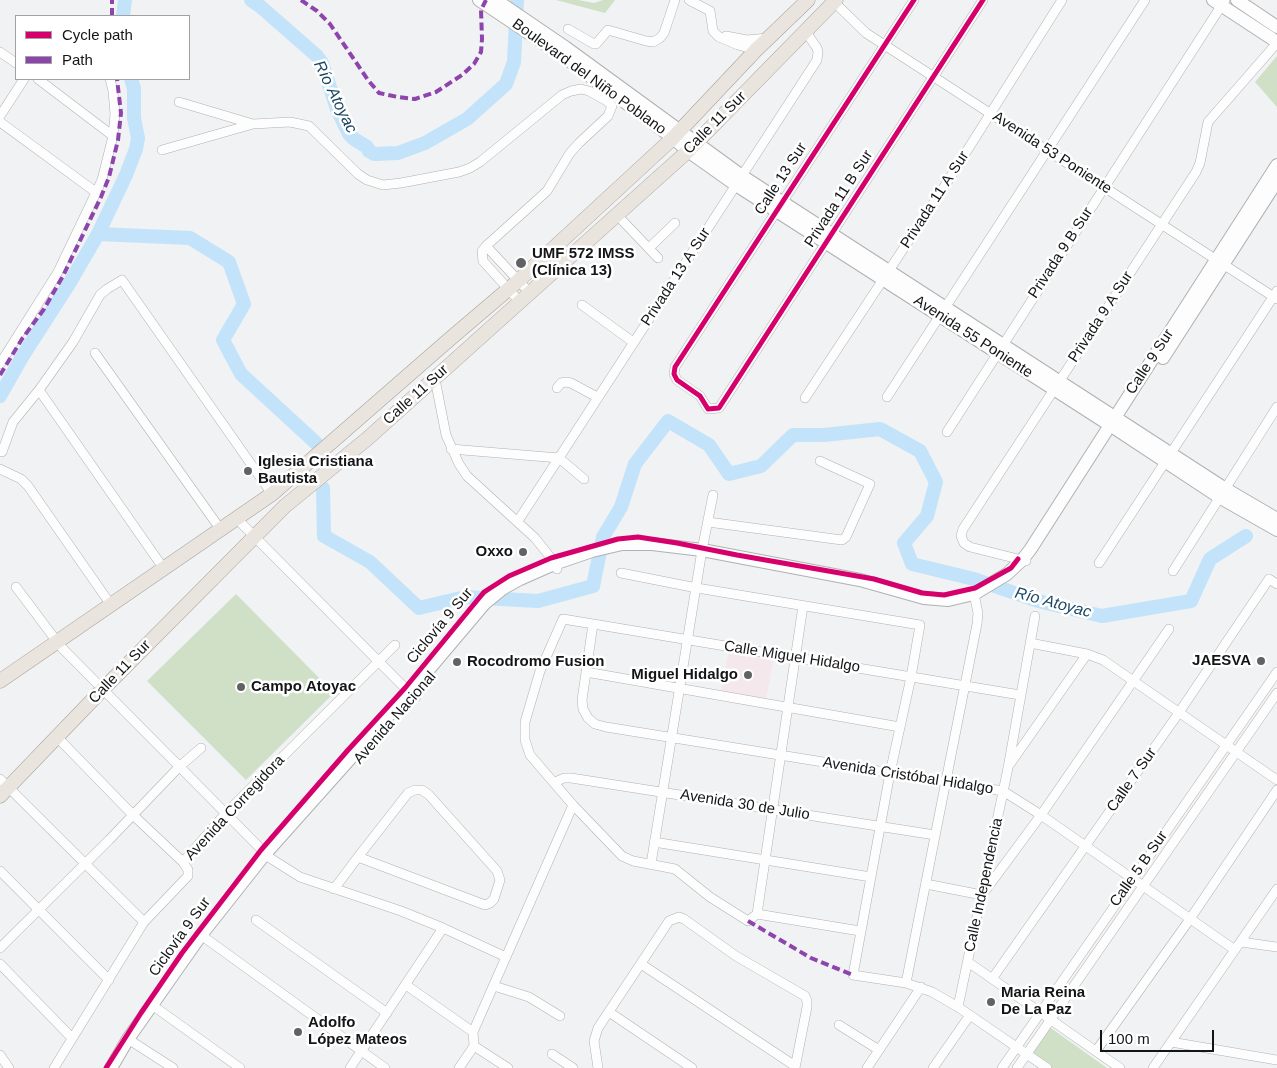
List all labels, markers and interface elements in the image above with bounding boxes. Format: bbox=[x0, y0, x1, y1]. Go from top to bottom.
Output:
legend bbox=[15, 15, 190, 80]
street label: Boulevard del Niño Poblano bbox=[508, 15, 670, 139]
text: Cycle path bbox=[62, 26, 133, 43]
text: Path bbox=[62, 51, 93, 68]
water label: Río Atoyac bbox=[309, 58, 361, 136]
street label: Calle 11 Sur bbox=[680, 88, 750, 158]
street label: Avenida 53 Poniente bbox=[989, 108, 1115, 198]
street label: Calle 13 Sur bbox=[751, 139, 811, 219]
street label: Privada 11 B Sur bbox=[801, 147, 877, 251]
street label: Privada 11 A Sur bbox=[897, 148, 973, 252]
street label: Privada 9 B Sur bbox=[1025, 204, 1097, 302]
street label: Privada 13 A Sur bbox=[638, 225, 714, 329]
place label: UMF 572 IMSS (Clínica 13) bbox=[532, 245, 635, 280]
marker: UMF 572 IMSS (Clínica 13) bbox=[514, 256, 528, 270]
street label: Privada 9 A Sur bbox=[1065, 268, 1137, 366]
street label: Avenida 55 Poniente bbox=[910, 292, 1036, 382]
street label: Calle 9 Sur bbox=[1122, 326, 1178, 398]
street label: Calle 11 Sur bbox=[380, 361, 452, 429]
place label: Iglesia Cristiana Bautista bbox=[258, 453, 373, 488]
marker: Iglesia Cristiana Bautista bbox=[242, 465, 254, 477]
place label: Oxxo bbox=[475, 543, 513, 561]
marker: Oxxo bbox=[517, 546, 529, 558]
street label: Ciclovía 9 Sur bbox=[403, 584, 477, 668]
water label: Río Atoyac bbox=[1013, 584, 1093, 622]
street label: Calle 11 Sur bbox=[85, 636, 155, 708]
street label: Calle Miguel Hidalgo bbox=[723, 637, 861, 677]
place label: JAESVA bbox=[1192, 652, 1251, 670]
place label: Rocodromo Fusion bbox=[467, 653, 604, 671]
marker: JAESVA bbox=[1255, 655, 1267, 667]
marker: Rocodromo Fusion bbox=[451, 656, 463, 668]
place label: Miguel Hidalgo bbox=[631, 666, 738, 684]
street label: Avenida Nacional bbox=[350, 668, 440, 768]
marker: Miguel Hidalgo bbox=[742, 669, 754, 681]
place label: Campo Atoyac bbox=[251, 678, 356, 696]
marker: Campo Atoyac bbox=[235, 681, 247, 693]
street label: Calle 7 Sur bbox=[1103, 744, 1161, 816]
street label: Avenida Corregidora bbox=[182, 752, 288, 864]
street label: Avenida Cristóbal Hidalgo bbox=[821, 754, 995, 798]
street label: Avenida 30 de Julio bbox=[679, 786, 811, 824]
street label: Calle Independencia bbox=[961, 816, 1007, 954]
street label: Calle 5 B Sur bbox=[1106, 828, 1172, 910]
street label: Ciclovía 9 Sur bbox=[145, 894, 215, 980]
place label: Maria Reina De La Paz bbox=[1001, 984, 1085, 1019]
marker: Maria Reina De La Paz bbox=[985, 996, 997, 1008]
place label: Adolfo López Mateos bbox=[308, 1014, 407, 1049]
scale bar bbox=[1102, 1020, 1216, 1052]
marker: Adolfo López Mateos bbox=[292, 1026, 304, 1038]
text: 100 m bbox=[1108, 1030, 1150, 1047]

